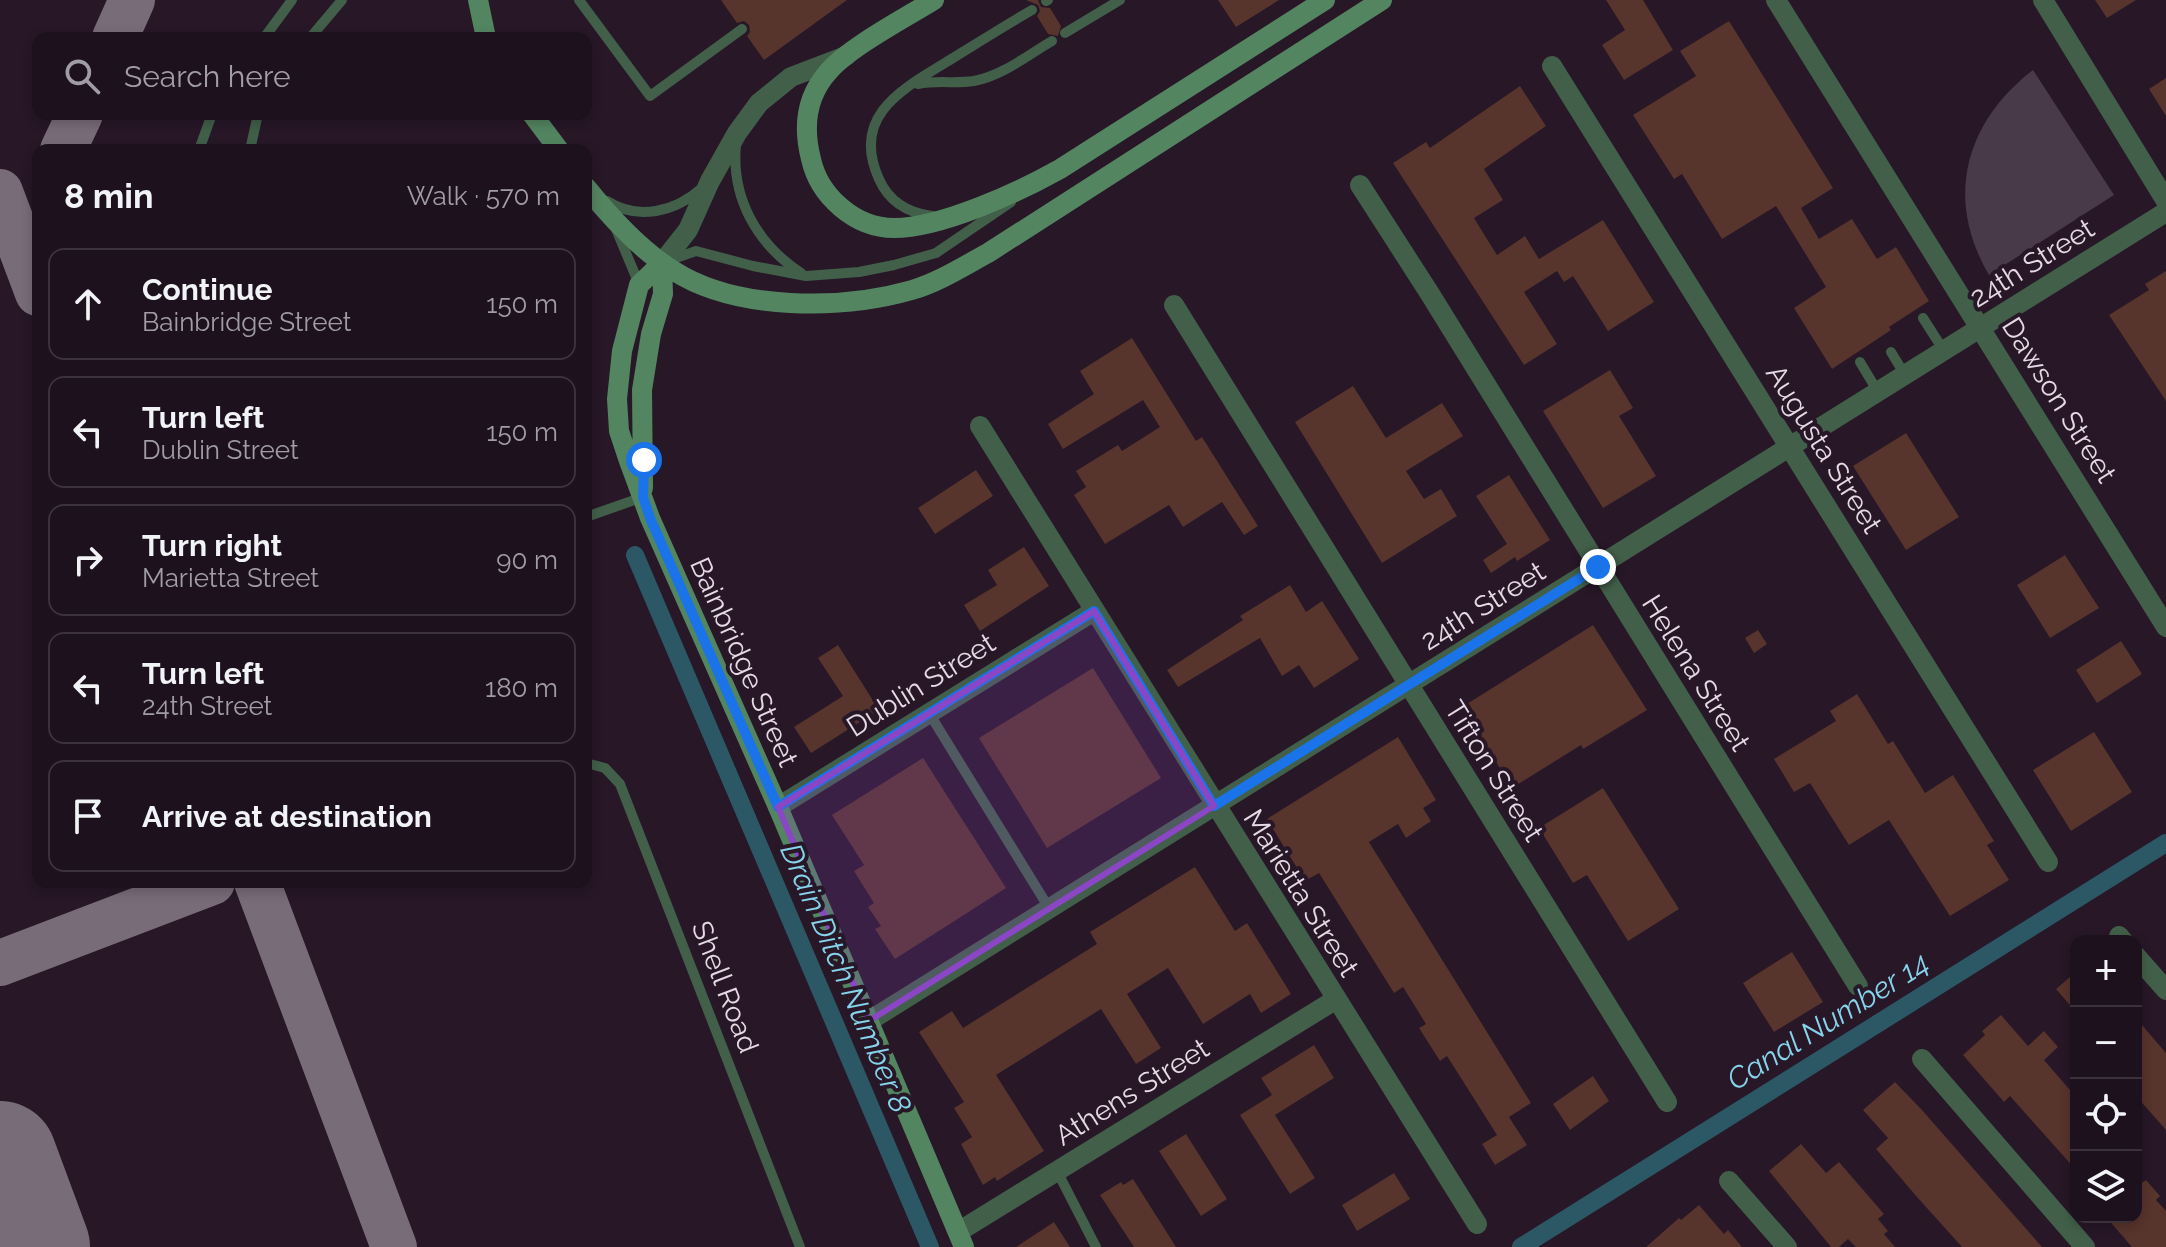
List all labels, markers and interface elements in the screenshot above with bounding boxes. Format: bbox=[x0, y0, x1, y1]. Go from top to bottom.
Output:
search box bbox=[32, 32, 592, 120]
icon: search bbox=[60, 54, 104, 98]
text: Search here bbox=[124, 59, 291, 94]
text: 8 min bbox=[64, 176, 154, 216]
text: Walk · 570 m bbox=[407, 181, 560, 211]
street label: 24th Street bbox=[1964, 211, 2101, 314]
text: Continue bbox=[142, 272, 273, 307]
icon: ahead bbox=[66, 282, 110, 326]
text: 150 m bbox=[486, 289, 558, 319]
text: Bainbridge Street bbox=[142, 307, 351, 337]
street label: Dawson Street bbox=[1995, 311, 2123, 489]
street label: Augusta Street bbox=[1759, 359, 1889, 540]
text: Turn left bbox=[142, 400, 264, 435]
icon: left bbox=[66, 410, 110, 454]
text: 150 m bbox=[486, 417, 558, 447]
text: Dublin Street bbox=[142, 435, 299, 465]
route start bbox=[626, 442, 662, 478]
text: Turn right bbox=[142, 528, 282, 563]
icon: right bbox=[66, 538, 110, 582]
text: 90 m bbox=[496, 545, 558, 575]
route end bbox=[1580, 549, 1616, 585]
street label: Bainbridge Street bbox=[683, 552, 805, 772]
street label: 24th Street bbox=[1415, 554, 1552, 657]
text: Marietta Street bbox=[142, 563, 319, 593]
street label: Helena Street bbox=[1635, 589, 1757, 757]
street label: Dublin Street bbox=[841, 626, 1002, 744]
text: Turn left bbox=[142, 656, 264, 691]
icon: left bbox=[66, 666, 110, 710]
text: 180 m bbox=[485, 673, 558, 703]
text: 24th Street bbox=[142, 691, 272, 721]
street label: Tifton Street bbox=[1438, 695, 1551, 848]
icon: arrive bbox=[66, 794, 110, 838]
text: Arrive at destination bbox=[142, 799, 432, 834]
street label: Marietta Street bbox=[1236, 803, 1366, 983]
water label: Drain Ditch Number 8 bbox=[773, 838, 919, 1118]
street label: Shell Road bbox=[685, 916, 765, 1058]
map controls bbox=[2070, 935, 2142, 1223]
button: + bbox=[2070, 935, 2142, 1007]
water label: Canal Number 14 bbox=[1721, 945, 1935, 1097]
button: − bbox=[2070, 1007, 2142, 1079]
street label: Athens Street bbox=[1049, 1031, 1216, 1152]
button: locate bbox=[2070, 1079, 2142, 1151]
button: layers bbox=[2070, 1151, 2142, 1223]

